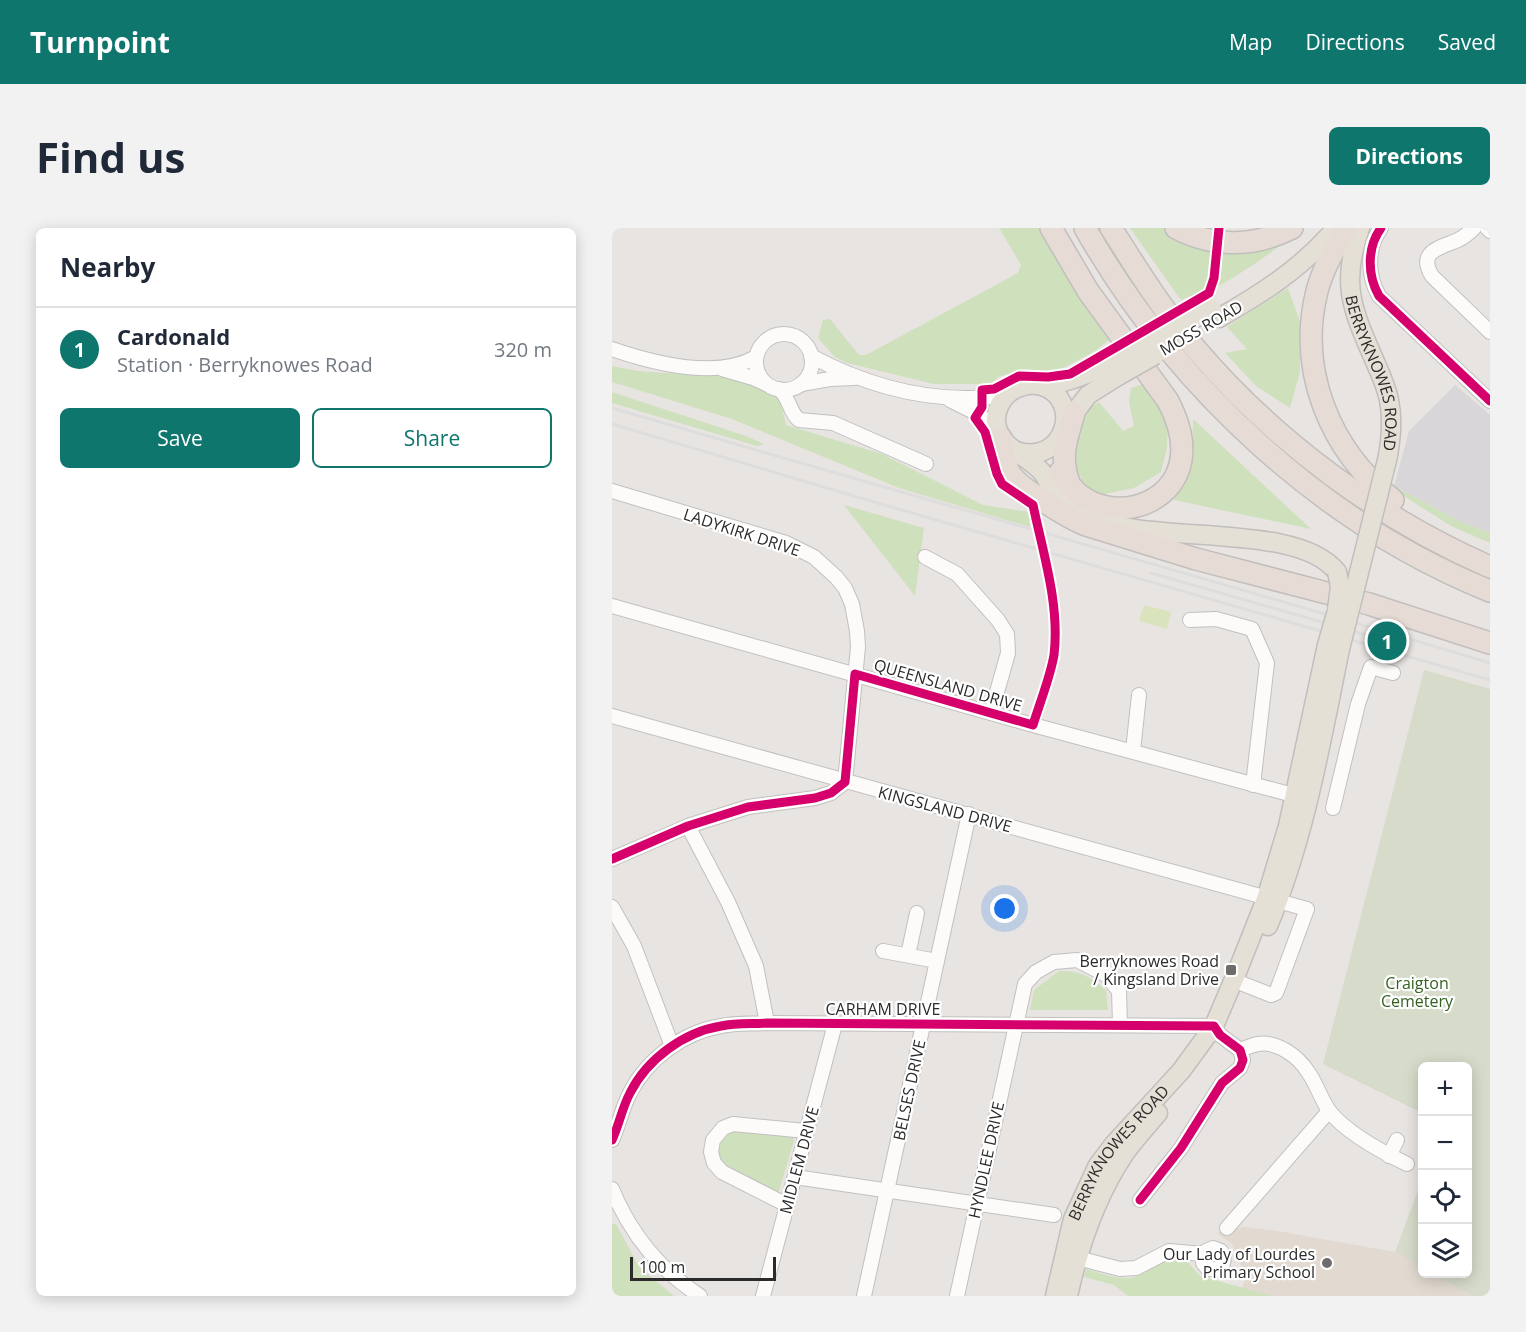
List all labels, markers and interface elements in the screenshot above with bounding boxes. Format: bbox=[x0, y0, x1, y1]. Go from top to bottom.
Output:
text: Turnpoint bbox=[30, 23, 170, 61]
text: Map bbox=[1229, 28, 1272, 56]
text: Directions bbox=[1305, 28, 1405, 56]
text: Saved bbox=[1438, 28, 1496, 56]
button: Directions bbox=[1329, 127, 1490, 185]
text: Find us bbox=[36, 128, 185, 185]
text: Nearby bbox=[60, 249, 155, 285]
street label: BERRYKNOWES ROAD bbox=[1340, 293, 1402, 452]
street label: MOSS ROAD bbox=[1155, 295, 1247, 361]
text: Cardonald bbox=[117, 321, 230, 351]
text: 1 bbox=[74, 336, 85, 363]
text: 320 m bbox=[494, 336, 552, 363]
text: Station · Berryknowes Road bbox=[117, 351, 373, 378]
button: Save bbox=[60, 408, 300, 468]
button: Share bbox=[312, 408, 552, 468]
street label: LADYKIRK DRIVE bbox=[681, 503, 803, 561]
pin: 1 bbox=[1368, 618, 1406, 664]
street label: QUEENSLAND DRIVE bbox=[871, 653, 1025, 717]
street label: KINGSLAND DRIVE bbox=[876, 781, 1014, 837]
your location bbox=[990, 894, 1019, 923]
place label: Berryknowes Road / Kingsland Drive bbox=[1079, 950, 1219, 990]
marker: Berryknowes Road / Kingsland Drive bbox=[1224, 963, 1238, 977]
park label: Craigton Cemetery bbox=[1381, 972, 1454, 1012]
street label: CARHAM DRIVE bbox=[826, 998, 940, 1020]
street label: BELSES DRIVE bbox=[888, 1038, 930, 1142]
map controls bbox=[1418, 1062, 1472, 1278]
button: + bbox=[1418, 1062, 1472, 1116]
street label: BERRYKNOWES ROAD bbox=[1063, 1080, 1174, 1224]
street label: HYNDLEE DRIVE bbox=[963, 1099, 1009, 1221]
street label: MIDLEM DRIVE bbox=[774, 1104, 824, 1216]
button: − bbox=[1418, 1116, 1472, 1170]
button: locate bbox=[1418, 1170, 1472, 1224]
button: layers bbox=[1418, 1224, 1472, 1278]
place label: Our Lady of Lourdes Primary School bbox=[1163, 1243, 1315, 1283]
scale bar bbox=[630, 1254, 776, 1282]
text: 100 m bbox=[639, 1256, 685, 1278]
marker: Our Lady of Lourdes Primary School bbox=[1320, 1256, 1334, 1270]

